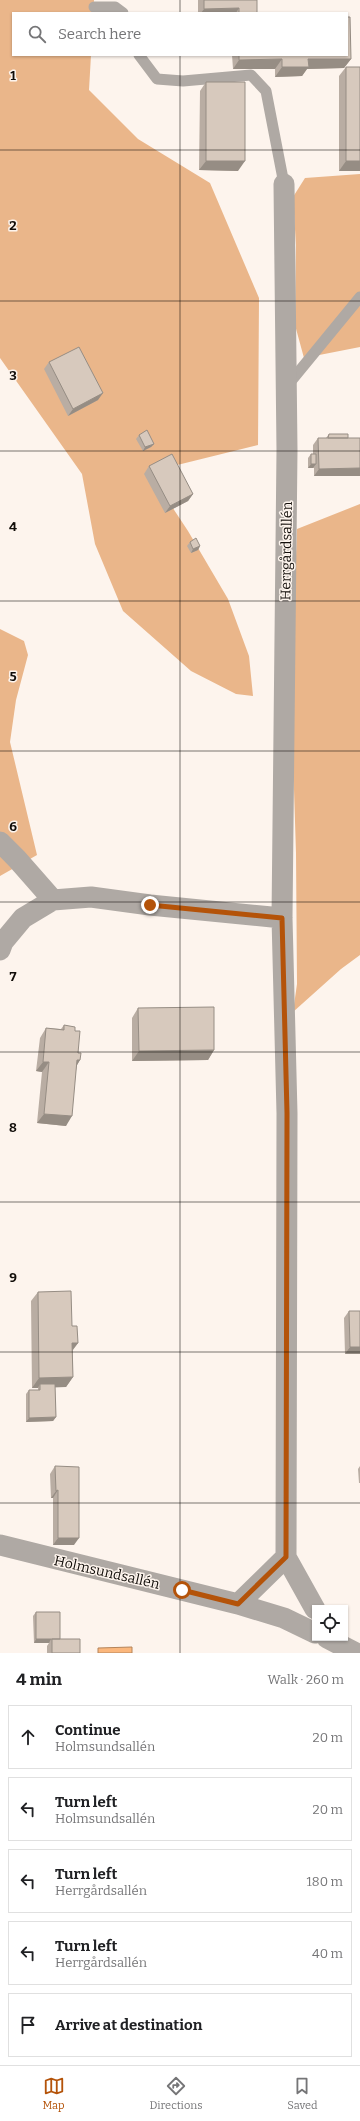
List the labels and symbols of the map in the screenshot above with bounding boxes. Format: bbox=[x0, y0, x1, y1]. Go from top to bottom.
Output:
text: 1 bbox=[10, 68, 16, 83]
text: 2 bbox=[9, 218, 17, 233]
text: 3 bbox=[9, 368, 17, 383]
street label: Herrgårdsallén bbox=[277, 501, 296, 601]
text: 4 bbox=[9, 519, 17, 534]
text: 5 bbox=[9, 669, 17, 684]
text: 6 bbox=[9, 819, 17, 834]
route end bbox=[141, 896, 159, 914]
text: 7 bbox=[10, 969, 17, 984]
text: 8 bbox=[9, 1120, 17, 1135]
text: 9 bbox=[9, 1270, 17, 1285]
street label: Holmsundsallén bbox=[52, 1552, 161, 1593]
route start bbox=[173, 1581, 191, 1599]

